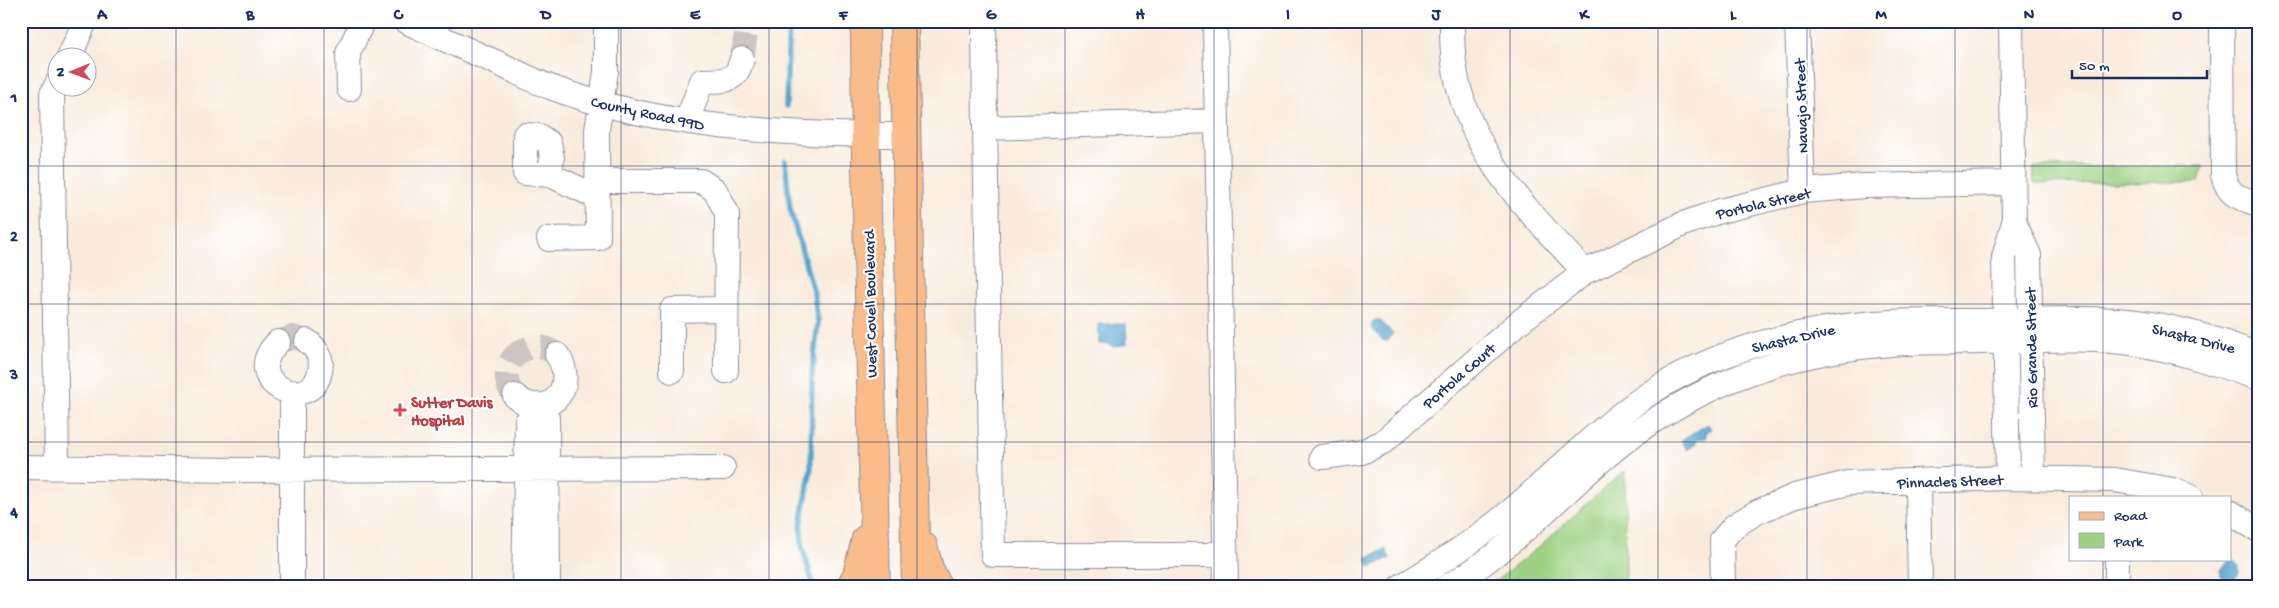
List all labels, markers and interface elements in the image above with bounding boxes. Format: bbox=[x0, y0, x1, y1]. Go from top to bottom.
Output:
text: A bbox=[96, 7, 108, 26]
text: B bbox=[245, 7, 255, 26]
text: C bbox=[393, 7, 404, 26]
text: D bbox=[539, 7, 552, 26]
text: E bbox=[690, 7, 701, 26]
text: F bbox=[838, 7, 849, 26]
text: G bbox=[986, 7, 997, 26]
text: H bbox=[1135, 7, 1145, 26]
text: I bbox=[1286, 7, 1290, 26]
text: J bbox=[1431, 7, 1442, 26]
text: K bbox=[1579, 7, 1591, 26]
text: L bbox=[1730, 7, 1737, 26]
text: M bbox=[1875, 7, 1887, 26]
text: N bbox=[2024, 7, 2035, 26]
text: O bbox=[2172, 7, 2182, 26]
north arrow bbox=[48, 48, 98, 98]
scale bar bbox=[2072, 48, 2206, 80]
street label: Navajo Street bbox=[1792, 57, 1815, 154]
text: 50 m bbox=[2079, 58, 2110, 76]
text: N bbox=[53, 67, 70, 77]
text: 1 bbox=[10, 90, 17, 109]
street label: County Road 99D bbox=[589, 94, 706, 137]
street label: Portola Street bbox=[1714, 185, 1814, 226]
street label: West Covell Boulevard bbox=[862, 228, 883, 378]
text: 2 bbox=[10, 229, 18, 248]
street label: Rio Grande Street bbox=[2023, 286, 2044, 408]
street label: Shasta Drive bbox=[1750, 321, 1838, 359]
street label: Shasta Drive bbox=[2150, 321, 2237, 360]
street label: Portola Court bbox=[1419, 340, 1502, 415]
text: 3 bbox=[9, 367, 18, 386]
place label: Sutter Davis Hospital bbox=[411, 395, 494, 432]
marker: Sutter Davis Hospital bbox=[393, 403, 407, 417]
street label: Pinnacles Street bbox=[1896, 472, 2005, 495]
legend bbox=[2069, 496, 2232, 560]
text: 4 bbox=[9, 505, 18, 524]
text: Road bbox=[2114, 508, 2148, 526]
text: Park bbox=[2113, 534, 2144, 552]

